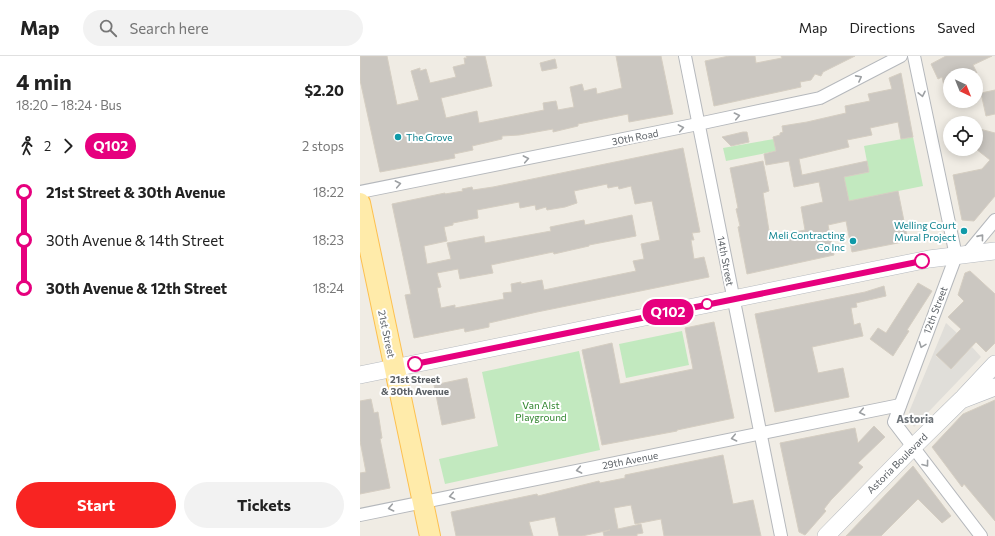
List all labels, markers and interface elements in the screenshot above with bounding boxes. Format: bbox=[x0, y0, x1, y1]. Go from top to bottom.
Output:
search box bbox=[83, 10, 363, 46]
text: Map bbox=[20, 16, 59, 39]
icon: search bbox=[97, 17, 119, 39]
text: Search here bbox=[129, 19, 209, 37]
text: Map bbox=[799, 19, 828, 36]
text: Directions bbox=[850, 19, 915, 36]
text: Saved bbox=[937, 19, 975, 36]
text: 4 min bbox=[16, 68, 72, 95]
north arrow bbox=[943, 68, 983, 108]
map controls bbox=[943, 68, 983, 156]
one-way arrow bbox=[855, 75, 863, 82]
text: $2.20 bbox=[304, 81, 344, 99]
one-way arrow bbox=[917, 91, 925, 97]
text: 18:20 – 18:24 · Bus bbox=[16, 97, 122, 113]
one-way arrow bbox=[733, 113, 740, 121]
button: locate bbox=[943, 116, 983, 156]
one-way arrow bbox=[678, 124, 684, 133]
street label: 30th Road bbox=[611, 127, 660, 147]
place label: The Grove bbox=[406, 131, 453, 143]
marker: The Grove bbox=[393, 132, 403, 142]
icon: walk bbox=[16, 135, 38, 157]
icon: forward bbox=[57, 135, 79, 157]
text: Q102 bbox=[93, 137, 128, 154]
text: 2 bbox=[44, 138, 51, 154]
text: 2 stops bbox=[302, 138, 344, 154]
one-way arrow bbox=[523, 155, 529, 163]
one-way arrow bbox=[395, 180, 401, 189]
text: 21st Street & 30th Avenue bbox=[46, 183, 225, 201]
text: 18:22 bbox=[313, 184, 344, 200]
place label: Welling Court Mural Project bbox=[894, 219, 956, 243]
marker: Welling Court Mural Project bbox=[959, 226, 969, 236]
place label: Meli Contracting Co Inc bbox=[769, 229, 846, 253]
text: 30th Avenue & 14th Street bbox=[46, 231, 224, 249]
text: 18:23 bbox=[313, 232, 344, 248]
street label: 14th Street bbox=[715, 235, 737, 287]
one-way arrow bbox=[976, 235, 983, 242]
marker: Meli Contracting Co Inc bbox=[848, 236, 858, 246]
unlabelled marker bbox=[914, 253, 930, 269]
text: 30th Avenue & 12th Street bbox=[46, 279, 227, 297]
text: 18:24 bbox=[313, 280, 344, 296]
street label: 12th Street bbox=[920, 285, 950, 335]
unlabelled marker bbox=[701, 298, 713, 310]
line badge: Q102 bbox=[640, 299, 696, 325]
text: Q102 bbox=[651, 303, 685, 320]
street label: 21st Street bbox=[376, 309, 398, 359]
one-way arrow bbox=[919, 341, 927, 348]
marker: 21st Street & 30th Avenue bbox=[407, 356, 423, 372]
place label: 21st Street & 30th Avenue bbox=[381, 373, 449, 397]
park label: Van Alst Playground bbox=[515, 399, 567, 423]
one-way arrow bbox=[858, 408, 865, 416]
district label: Astoria bbox=[896, 412, 934, 425]
street label: Astoria Boulevard bbox=[864, 430, 930, 496]
one-way arrow bbox=[731, 434, 737, 442]
street label: 29th Avenue bbox=[601, 449, 659, 471]
one-way arrow bbox=[921, 459, 928, 466]
one-way arrow bbox=[576, 465, 582, 473]
button: Start bbox=[16, 482, 176, 528]
button: Tickets bbox=[184, 482, 344, 528]
one-way arrow bbox=[449, 491, 455, 499]
one-way arrow bbox=[388, 504, 395, 512]

